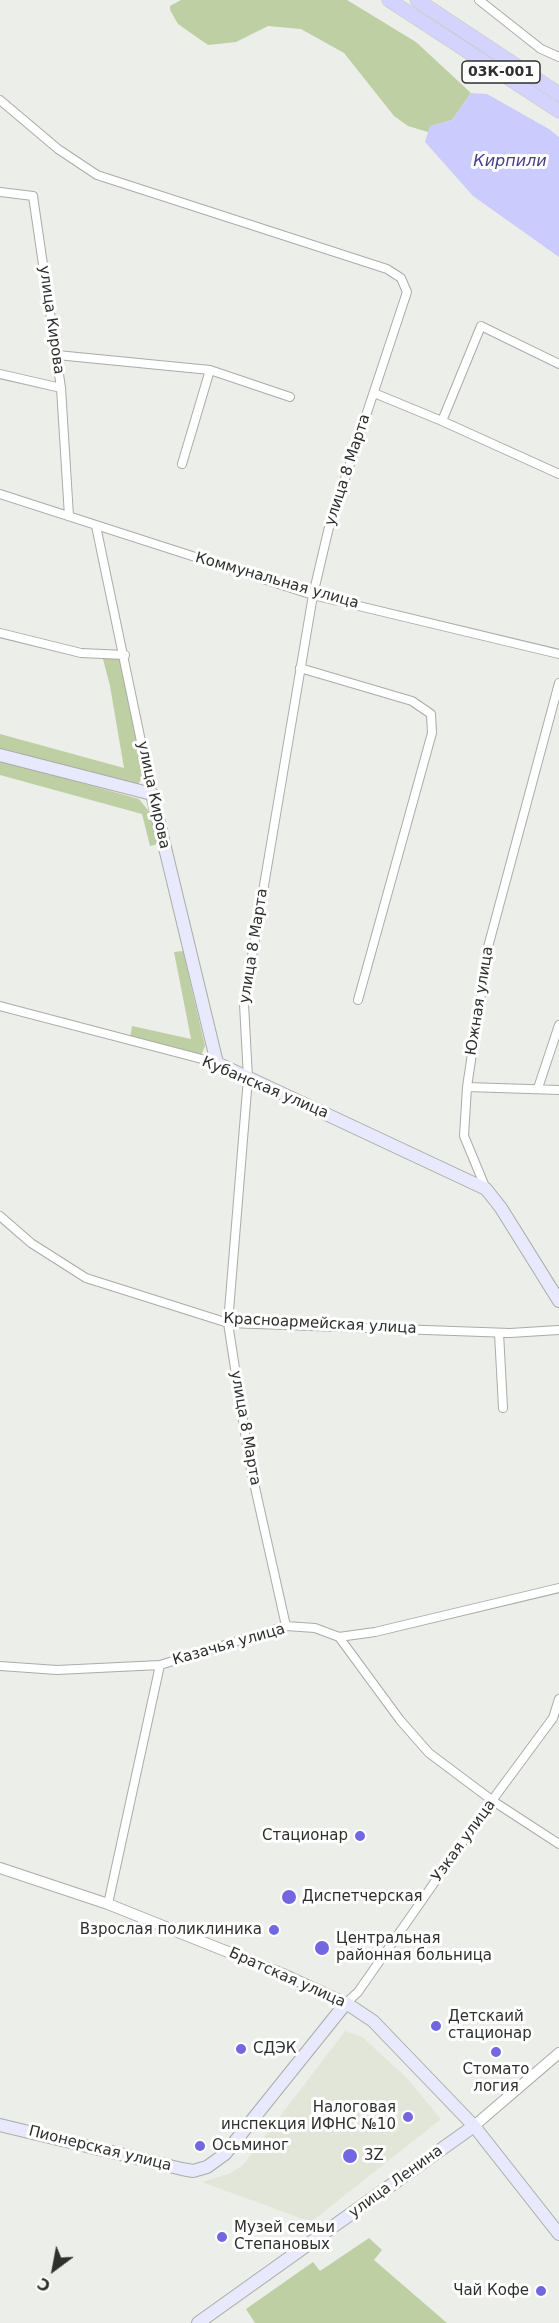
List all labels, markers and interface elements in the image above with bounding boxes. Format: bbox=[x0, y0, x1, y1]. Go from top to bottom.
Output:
road number: 03К-001 bbox=[462, 61, 540, 83]
water label: Кирпили bbox=[473, 152, 547, 172]
street label: улица Кирова bbox=[34, 265, 68, 375]
street label: улица 8 Марта bbox=[321, 412, 375, 528]
street label: Коммунальная улица bbox=[193, 549, 361, 613]
street label: улица Кирова bbox=[133, 740, 173, 850]
street label: улица 8 Марта bbox=[236, 887, 272, 1005]
street label: Южная улица bbox=[462, 945, 498, 1057]
street label: Кубанская улица bbox=[199, 1053, 331, 1123]
street label: Красноармейская улица bbox=[223, 1310, 417, 1338]
street label: улица 8 Марта bbox=[226, 1369, 264, 1487]
street label: Казачья улица bbox=[171, 1620, 287, 1670]
street label: Узкая улица bbox=[428, 1797, 500, 1885]
place label: Стационар bbox=[262, 1827, 348, 1845]
marker: Стационар bbox=[353, 1829, 367, 1843]
marker: Диспетчерская bbox=[280, 1888, 298, 1906]
place label: Диспетчерская bbox=[302, 1888, 423, 1906]
place label: Взрослая поликлиника bbox=[80, 1921, 262, 1939]
marker: Взрослая поликлиника bbox=[267, 1923, 281, 1937]
place label: Центральная районная больница bbox=[336, 1930, 492, 1965]
marker: Центральная районная больница bbox=[313, 1939, 331, 1957]
street label: Братская улица bbox=[226, 1944, 348, 2012]
place label: Детскаий стационар bbox=[448, 2008, 532, 2043]
marker: Детскаий стационар bbox=[429, 2019, 443, 2033]
place label: СДЭК bbox=[253, 2040, 296, 2058]
marker: СДЭК bbox=[234, 2042, 248, 2056]
marker: Стомато логия bbox=[489, 2045, 503, 2059]
place label: Стомато логия bbox=[463, 2061, 529, 2096]
place label: Налоговая инспекция ИФНС №10 bbox=[221, 2099, 396, 2134]
marker: Налоговая инспекция ИФНС №10 bbox=[401, 2110, 415, 2124]
street label: Пионерская улица bbox=[27, 2123, 173, 2175]
place label: Осьминог bbox=[212, 2137, 289, 2155]
marker: Осьминог bbox=[193, 2139, 207, 2153]
street label: улица Ленина bbox=[346, 2142, 446, 2222]
marker: 3Z bbox=[341, 2147, 359, 2165]
place label: 3Z bbox=[364, 2147, 384, 2165]
place label: Музей семьи Степановых bbox=[234, 2219, 335, 2254]
marker: Музей семьи Степановых bbox=[215, 2230, 229, 2244]
north arrow bbox=[24, 2239, 84, 2299]
text: С bbox=[34, 2274, 54, 2296]
place label: Чай Кофе bbox=[453, 2282, 529, 2300]
marker: Чай Кофе bbox=[534, 2284, 548, 2298]

